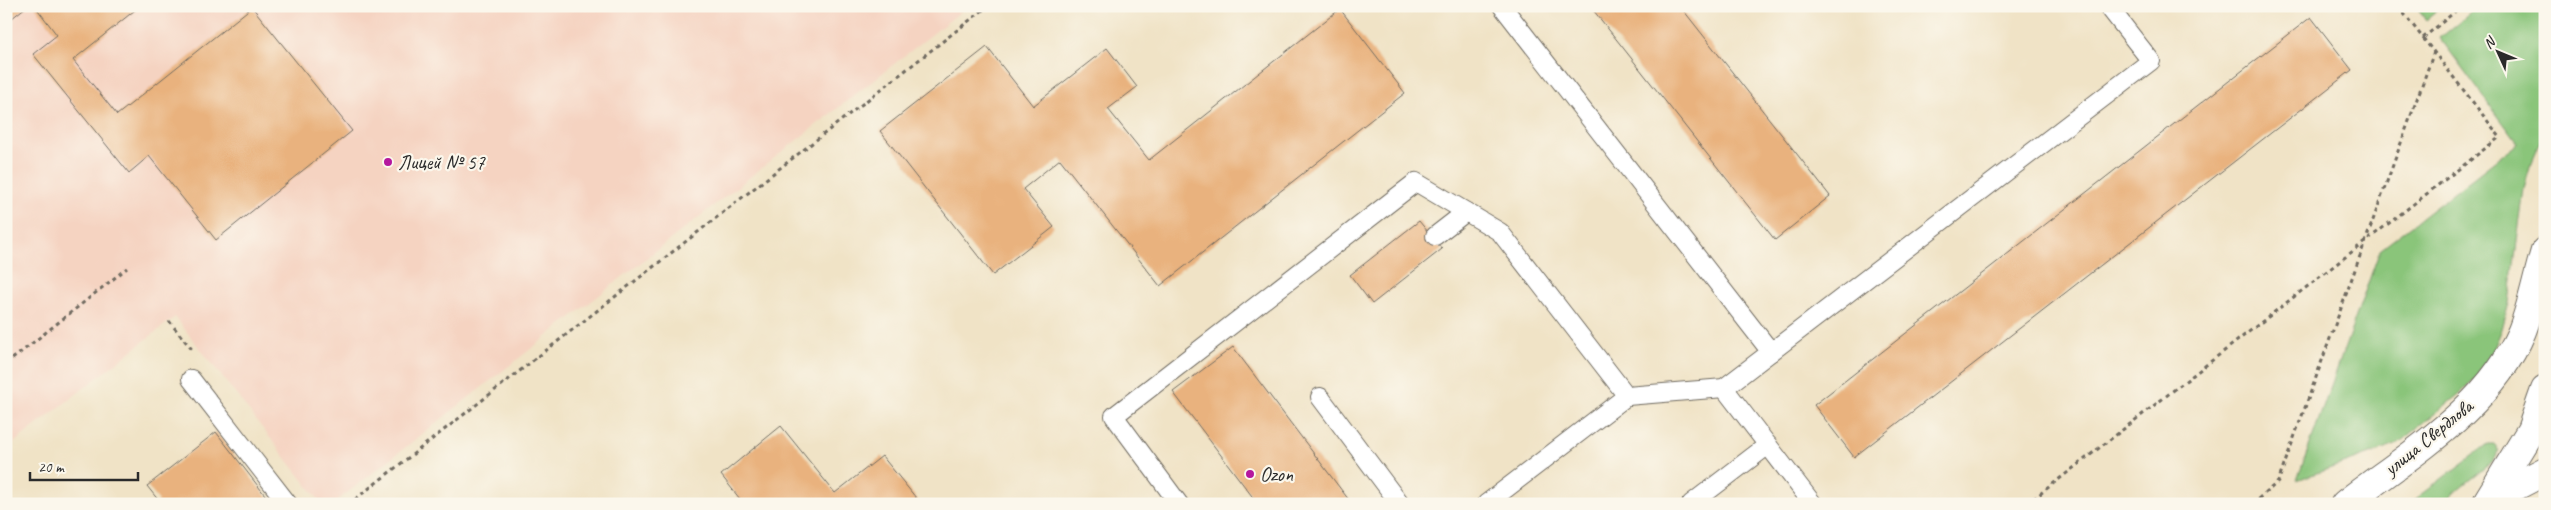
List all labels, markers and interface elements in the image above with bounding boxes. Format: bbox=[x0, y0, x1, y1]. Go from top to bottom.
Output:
north arrow bbox=[2474, 28, 2524, 78]
text: N bbox=[2480, 33, 2500, 52]
place label: Лицей № 57 bbox=[398, 150, 486, 175]
marker: Лицей № 57 bbox=[382, 156, 394, 168]
street label: улица Свердлова bbox=[2378, 393, 2479, 481]
scale bar bbox=[30, 450, 138, 482]
text: 20 m bbox=[38, 458, 65, 477]
place label: Ozon bbox=[1260, 462, 1294, 487]
marker: Ozon bbox=[1244, 468, 1256, 480]

